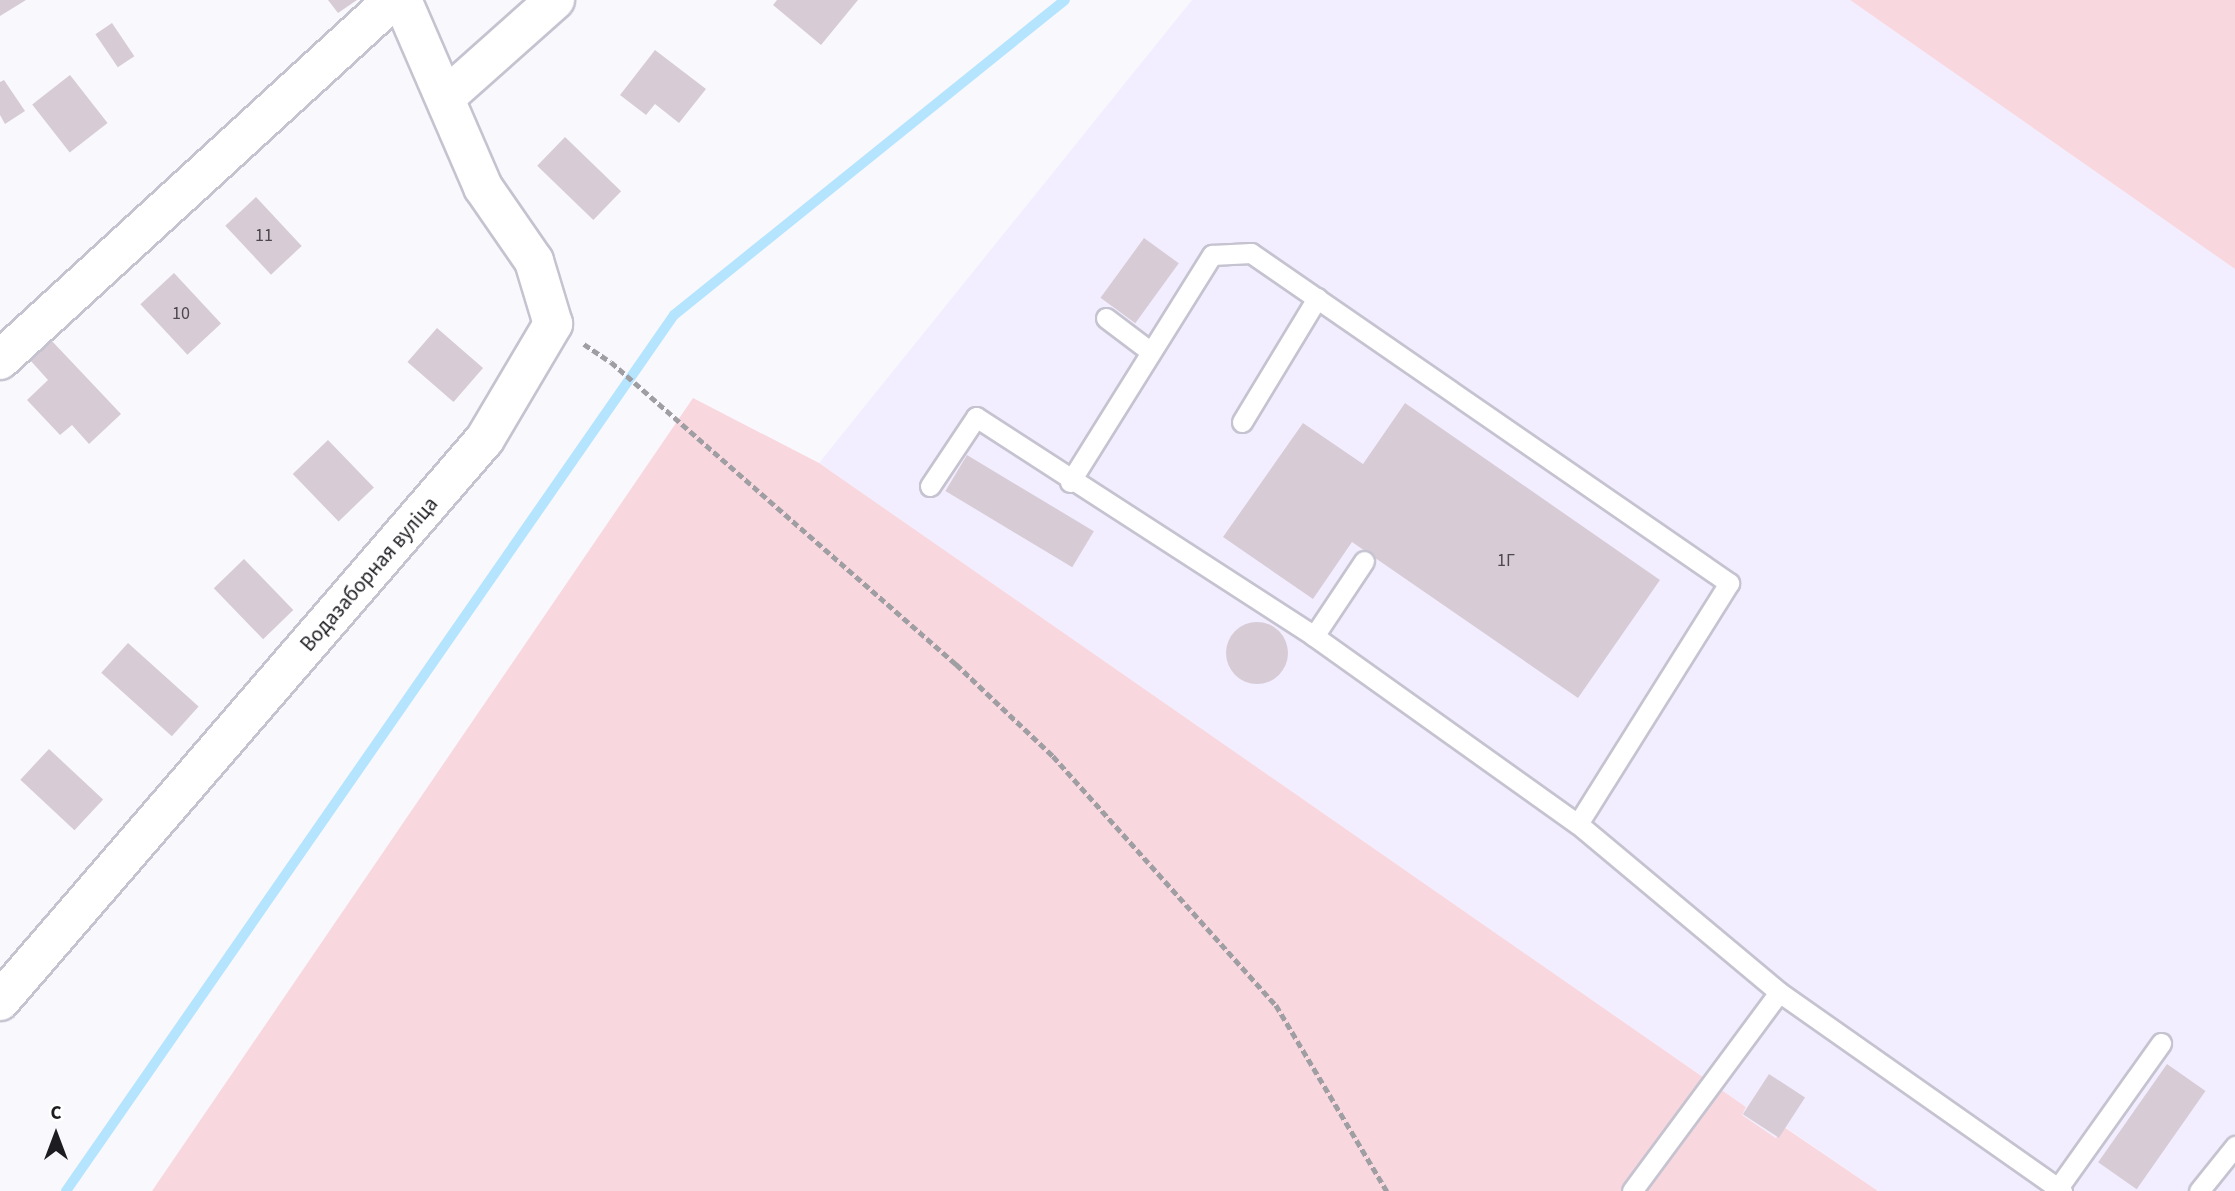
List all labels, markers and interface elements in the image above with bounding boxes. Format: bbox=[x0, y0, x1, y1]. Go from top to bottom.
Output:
house number: 11 bbox=[255, 225, 273, 247]
house number: 10 bbox=[172, 303, 190, 325]
street label: Водазаборная вуліца bbox=[295, 492, 443, 656]
house number: 1Г bbox=[1497, 550, 1515, 572]
north arrow bbox=[21, 1100, 91, 1170]
text: С bbox=[50, 1100, 62, 1127]

